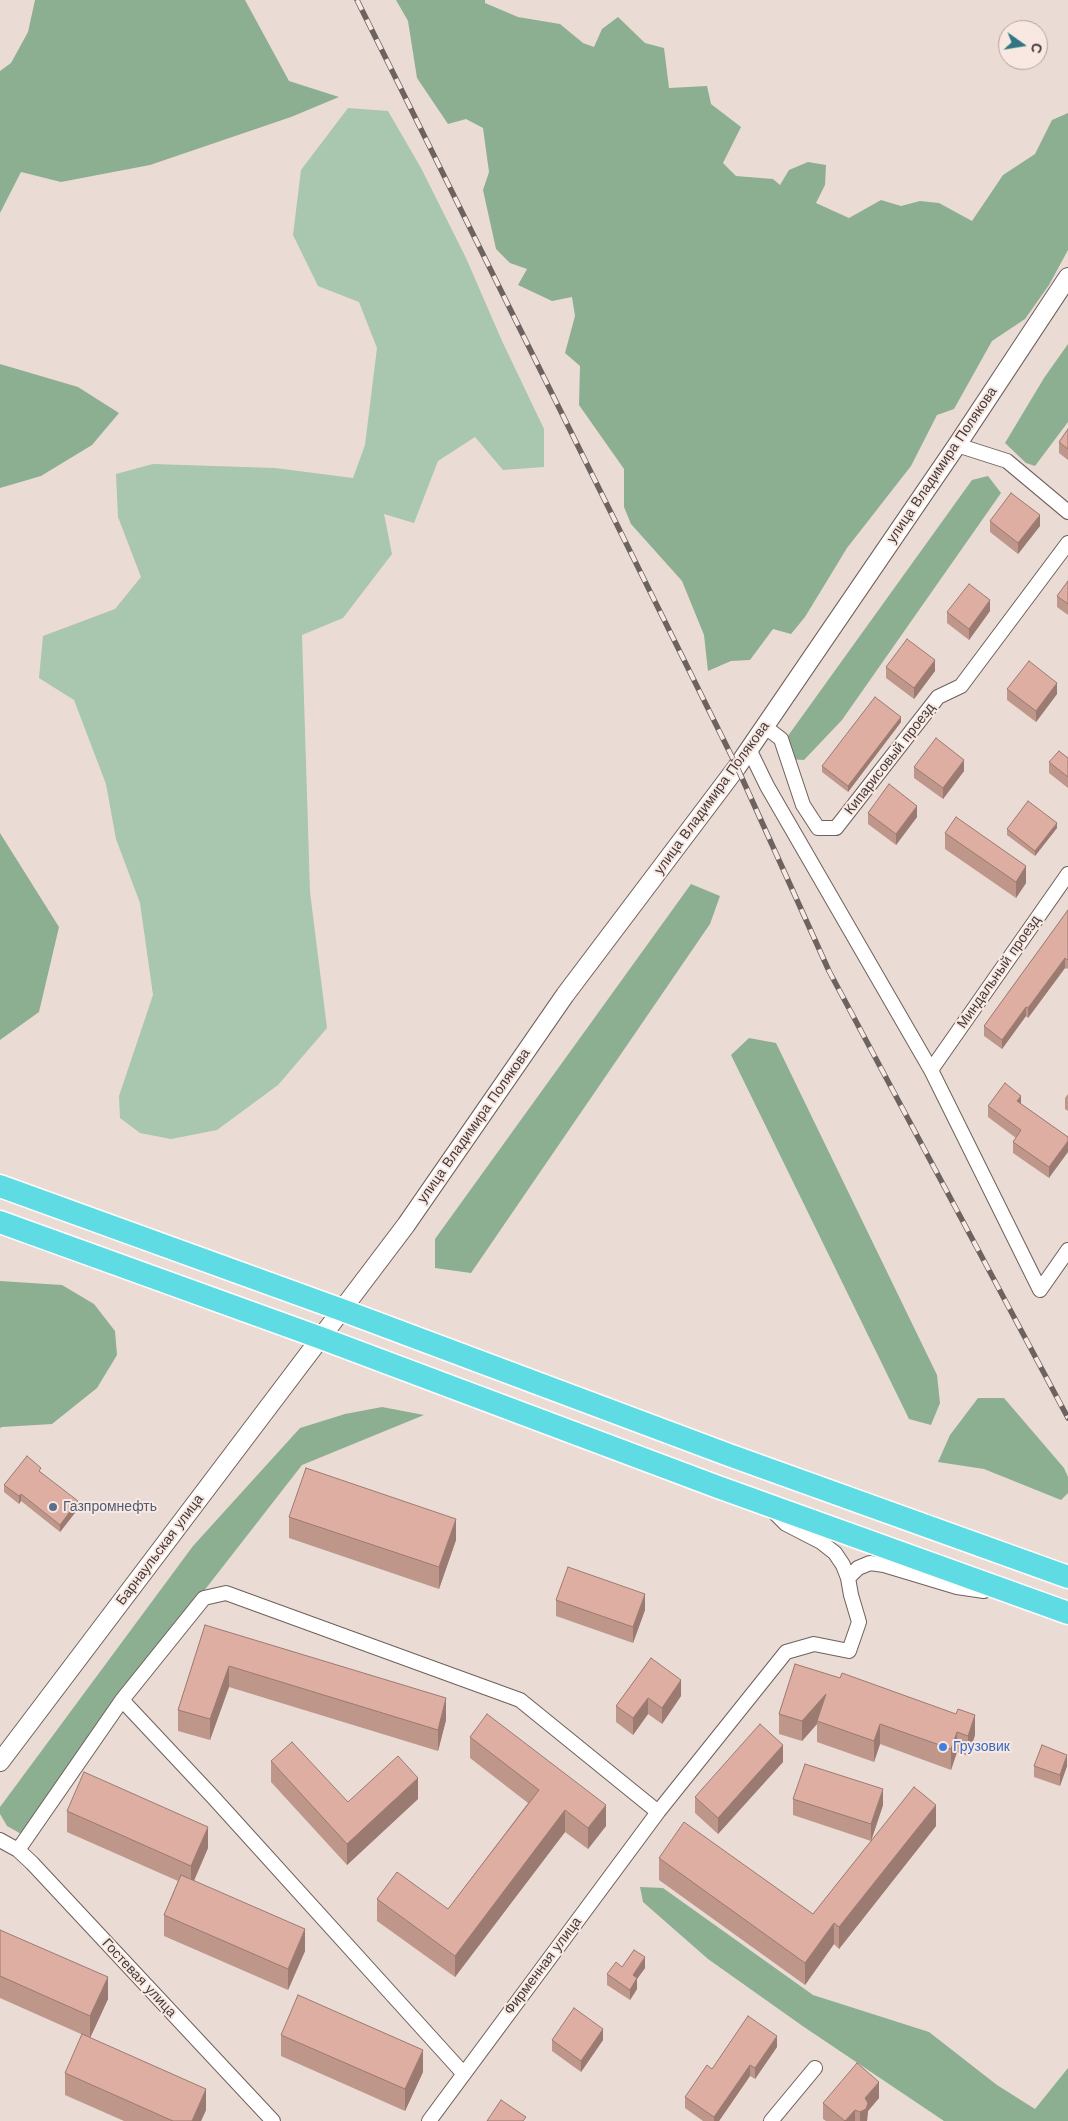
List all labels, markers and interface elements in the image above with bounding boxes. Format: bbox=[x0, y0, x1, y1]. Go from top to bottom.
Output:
north arrow bbox=[998, 20, 1048, 70]
text: С bbox=[1028, 41, 1046, 55]
street label: улица Владимира Полякова bbox=[883, 384, 1001, 546]
street label: Кипарисовый проезд bbox=[841, 700, 939, 818]
street label: улица Владимира Полякова bbox=[651, 718, 773, 878]
street label: Миндальный проезд bbox=[954, 912, 1044, 1032]
street label: улица Владимира Полякова bbox=[414, 1046, 534, 1206]
street label: Барнаульская улица bbox=[113, 1491, 207, 1609]
place label: Газпромнефть bbox=[63, 1499, 157, 1515]
marker: Газпромнефть bbox=[47, 1501, 59, 1513]
place label: Грузовик bbox=[953, 1739, 1010, 1755]
marker: Грузовик bbox=[937, 1741, 949, 1753]
street label: Фирменная улица bbox=[501, 1914, 585, 2018]
street label: Гостевая улица bbox=[98, 1935, 180, 2021]

